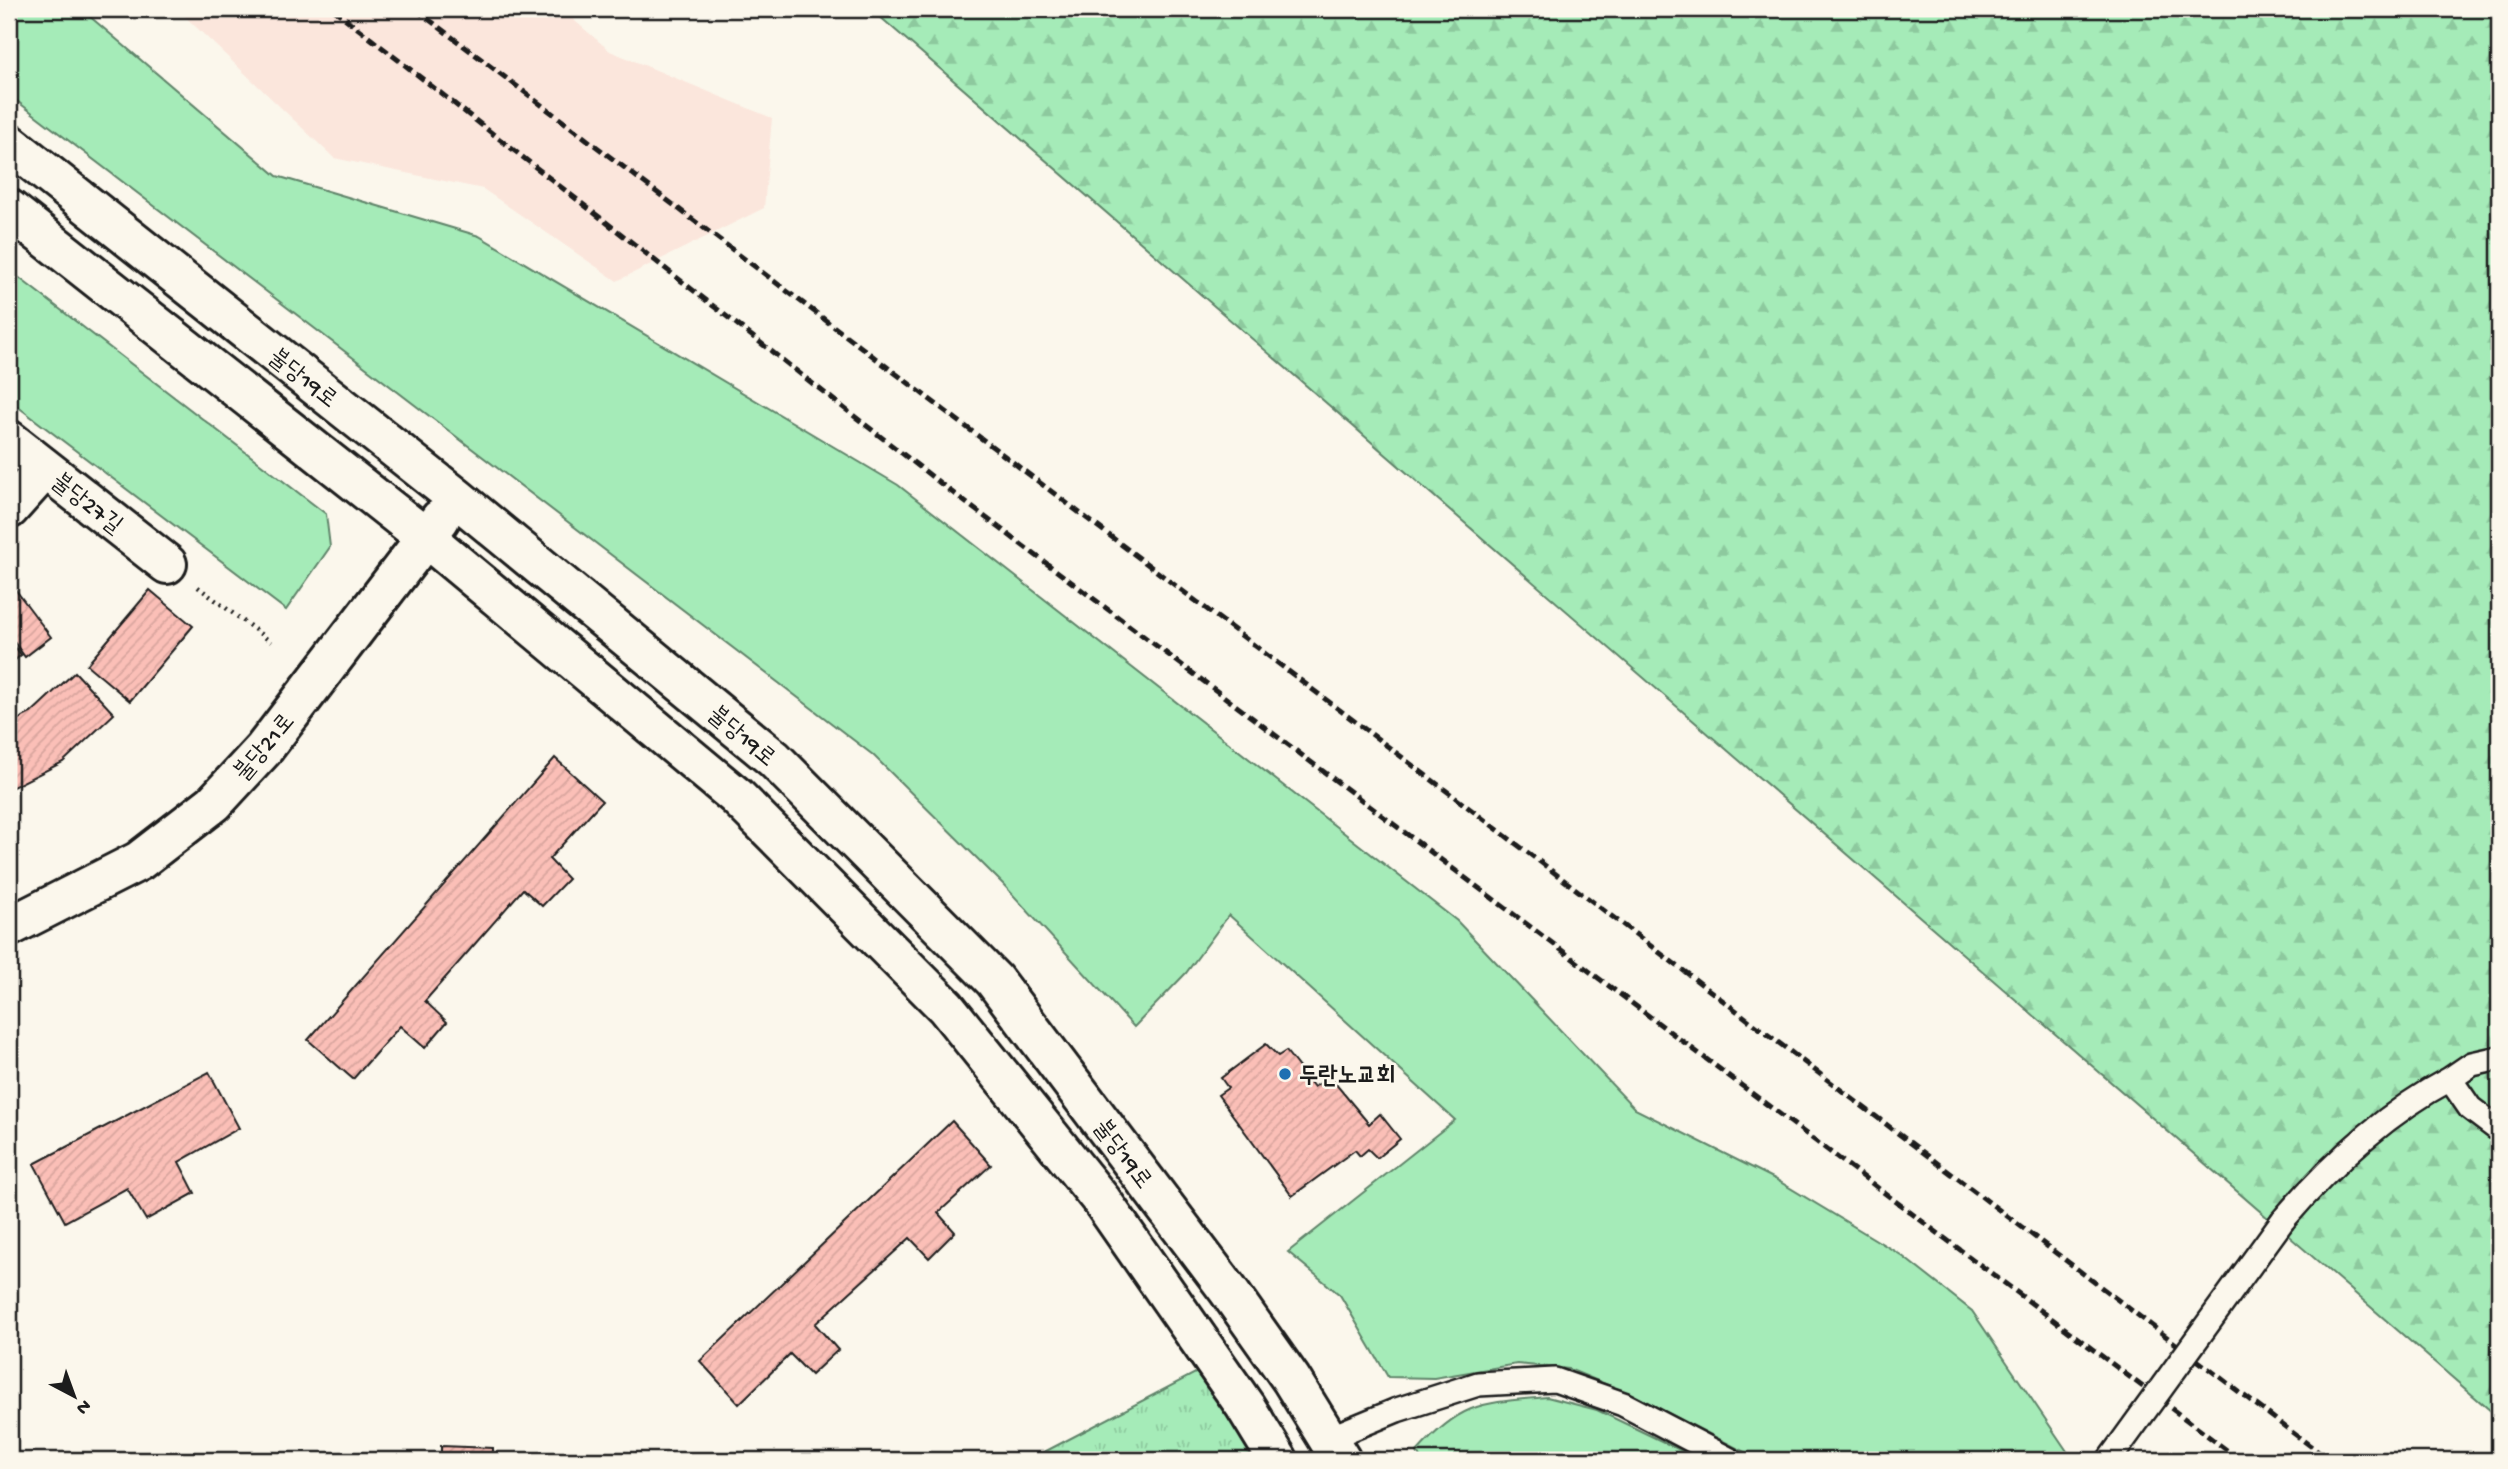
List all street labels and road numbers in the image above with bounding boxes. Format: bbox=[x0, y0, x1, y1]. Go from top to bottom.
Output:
street label: 불당19로 bbox=[262, 344, 342, 416]
street label: 불당27길 bbox=[45, 468, 127, 541]
street label: 불당19로 bbox=[701, 701, 781, 774]
street label: 불당21로 bbox=[229, 709, 302, 788]
street label: 불당19로 bbox=[1086, 1115, 1157, 1196]

